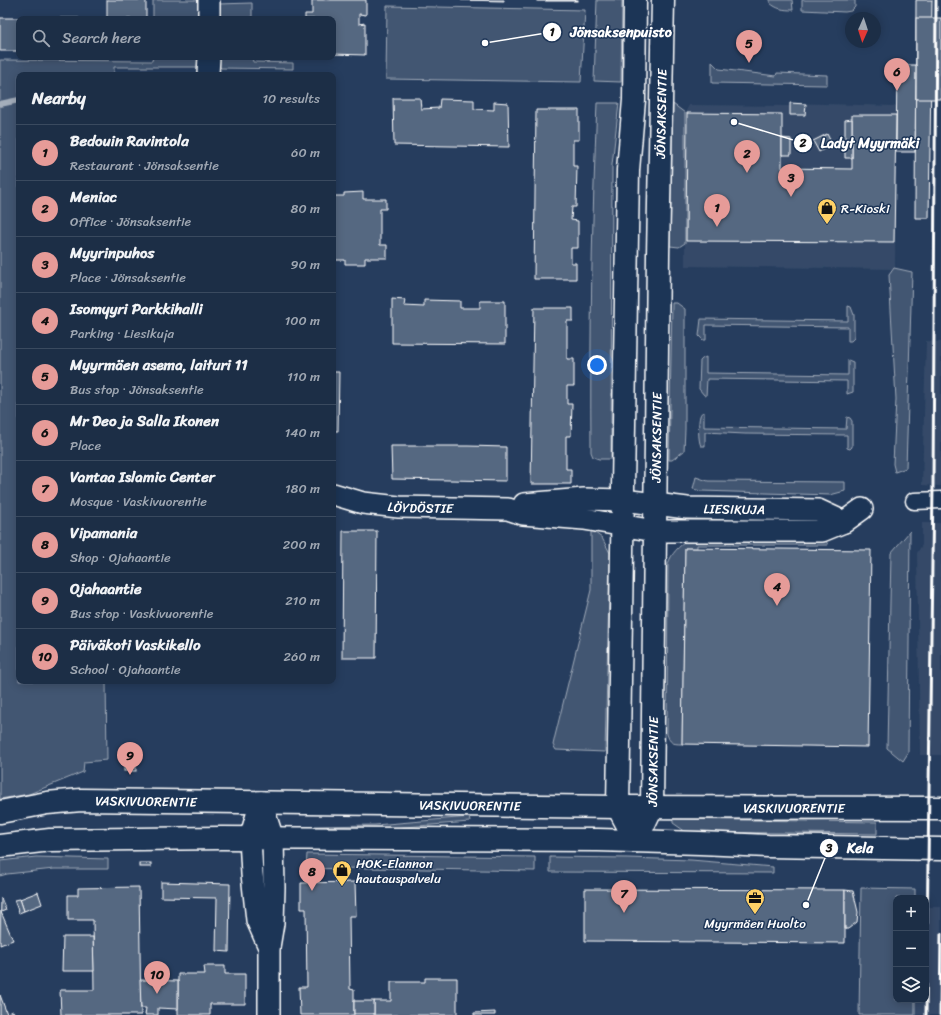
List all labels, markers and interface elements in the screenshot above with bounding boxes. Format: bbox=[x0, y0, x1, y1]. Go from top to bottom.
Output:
north arrow bbox=[845, 12, 881, 48]
search box bbox=[16, 16, 336, 60]
callout: Jönsaksenpuisto bbox=[542, 19, 680, 45]
text: Jönsaksenpuisto bbox=[569, 20, 673, 45]
text: 1 bbox=[549, 21, 555, 43]
text: Search here bbox=[62, 25, 141, 51]
icon: search bbox=[30, 27, 52, 49]
pin: 5 bbox=[736, 30, 762, 63]
pin: 6 bbox=[884, 58, 910, 91]
street label: JÖNSAKSENTIE bbox=[648, 68, 673, 160]
text: Nearby bbox=[32, 83, 86, 113]
text: 10 results bbox=[263, 87, 320, 110]
text: Bedouin Ravintola bbox=[70, 128, 189, 154]
callout: Ladyt Myyrmäki bbox=[793, 130, 927, 156]
text: Ladyt Myyrmäki bbox=[821, 131, 921, 156]
text: 2 bbox=[799, 132, 807, 154]
pin: 2 bbox=[734, 140, 760, 173]
text: 1 bbox=[42, 141, 48, 164]
text: 60 m bbox=[291, 141, 320, 164]
text: Restaurant · Jönsaksentie bbox=[70, 154, 219, 177]
pin: 3 bbox=[778, 164, 804, 197]
text: Meniac bbox=[70, 184, 117, 210]
pin: 1 bbox=[704, 194, 730, 227]
text: 2 bbox=[41, 197, 49, 220]
text: 80 m bbox=[291, 197, 320, 220]
shop icon: R-Kioski bbox=[816, 197, 838, 225]
place label: R-Kioski bbox=[841, 197, 890, 220]
text: Office · Jönsaksentie bbox=[70, 210, 191, 233]
text: Myyrinpuhos bbox=[70, 240, 154, 266]
text: 3 bbox=[41, 253, 49, 276]
text: 90 m bbox=[290, 253, 320, 276]
text: Place · Jönsaksentie bbox=[70, 266, 186, 289]
text: Isomyyri Parkkihalli bbox=[70, 296, 203, 322]
text: 4 bbox=[41, 309, 49, 332]
text: 100 m bbox=[285, 309, 320, 332]
text: Parking · Liesikuja bbox=[70, 322, 174, 345]
text: Myyrmäen asema, laituri 11 bbox=[70, 352, 248, 378]
your location bbox=[587, 355, 607, 375]
text: 5 bbox=[41, 365, 49, 388]
text: 110 m bbox=[287, 365, 320, 388]
text: Bus stop · Jönsaksentie bbox=[70, 378, 204, 401]
street label: JÖNSAKSENTIE bbox=[644, 392, 668, 484]
text: Mr Deo ja Salla Ikonen bbox=[70, 408, 219, 434]
text: 6 bbox=[41, 421, 49, 444]
text: 140 m bbox=[285, 421, 320, 444]
text: Place bbox=[70, 434, 101, 457]
text: Vantaa Islamic Center bbox=[70, 464, 215, 490]
text: 7 bbox=[41, 477, 49, 500]
text: 180 m bbox=[285, 477, 320, 500]
text: Mosque · Vaskivuorentie bbox=[70, 490, 207, 513]
street label: LÖYDÖSTIE bbox=[387, 494, 454, 520]
street label: LIESIKUJA bbox=[703, 497, 765, 521]
text: Vipamania bbox=[70, 520, 137, 546]
text: 8 bbox=[41, 533, 49, 556]
text: 200 m bbox=[283, 533, 320, 556]
text: Shop · Ojahaantie bbox=[70, 546, 171, 569]
pin: 4 bbox=[764, 573, 790, 606]
text: Ojahaantie bbox=[70, 576, 142, 602]
text: 9 bbox=[41, 589, 49, 612]
text: 210 m bbox=[285, 589, 320, 612]
text: Bus stop · Vaskivuorentie bbox=[70, 602, 213, 625]
text: Päiväkoti Vaskikello bbox=[70, 632, 201, 658]
text: 10 bbox=[38, 645, 52, 668]
text: 260 m bbox=[284, 645, 320, 668]
text: School · Ojahaantie bbox=[70, 658, 181, 681]
street label: JÖNSAKSENTIE bbox=[640, 716, 664, 808]
pin: 9 bbox=[117, 742, 143, 775]
street label: VASKIVUORENTIE bbox=[95, 789, 198, 813]
street label: VASKIVUORENTIE bbox=[419, 793, 522, 817]
street label: VASKIVUORENTIE bbox=[743, 796, 846, 819]
callout: Kela bbox=[819, 835, 881, 861]
text: Kela bbox=[846, 836, 874, 861]
text: 3 bbox=[825, 837, 833, 859]
place label: HOK-Elannon hautauspalvelu bbox=[355, 852, 441, 890]
pin: 8 bbox=[299, 858, 325, 891]
shop icon: HOK-Elannon hautauspalvelu bbox=[331, 859, 353, 887]
pin: 7 bbox=[611, 880, 637, 913]
office icon: Myyrmäen Huolto bbox=[744, 887, 766, 915]
map controls bbox=[893, 895, 929, 1003]
button: + bbox=[893, 895, 929, 931]
place label: Myyrmäen Huolto bbox=[704, 912, 806, 935]
button: − bbox=[893, 931, 929, 967]
pin: 10 bbox=[144, 961, 170, 994]
button: layers bbox=[893, 967, 929, 1003]

